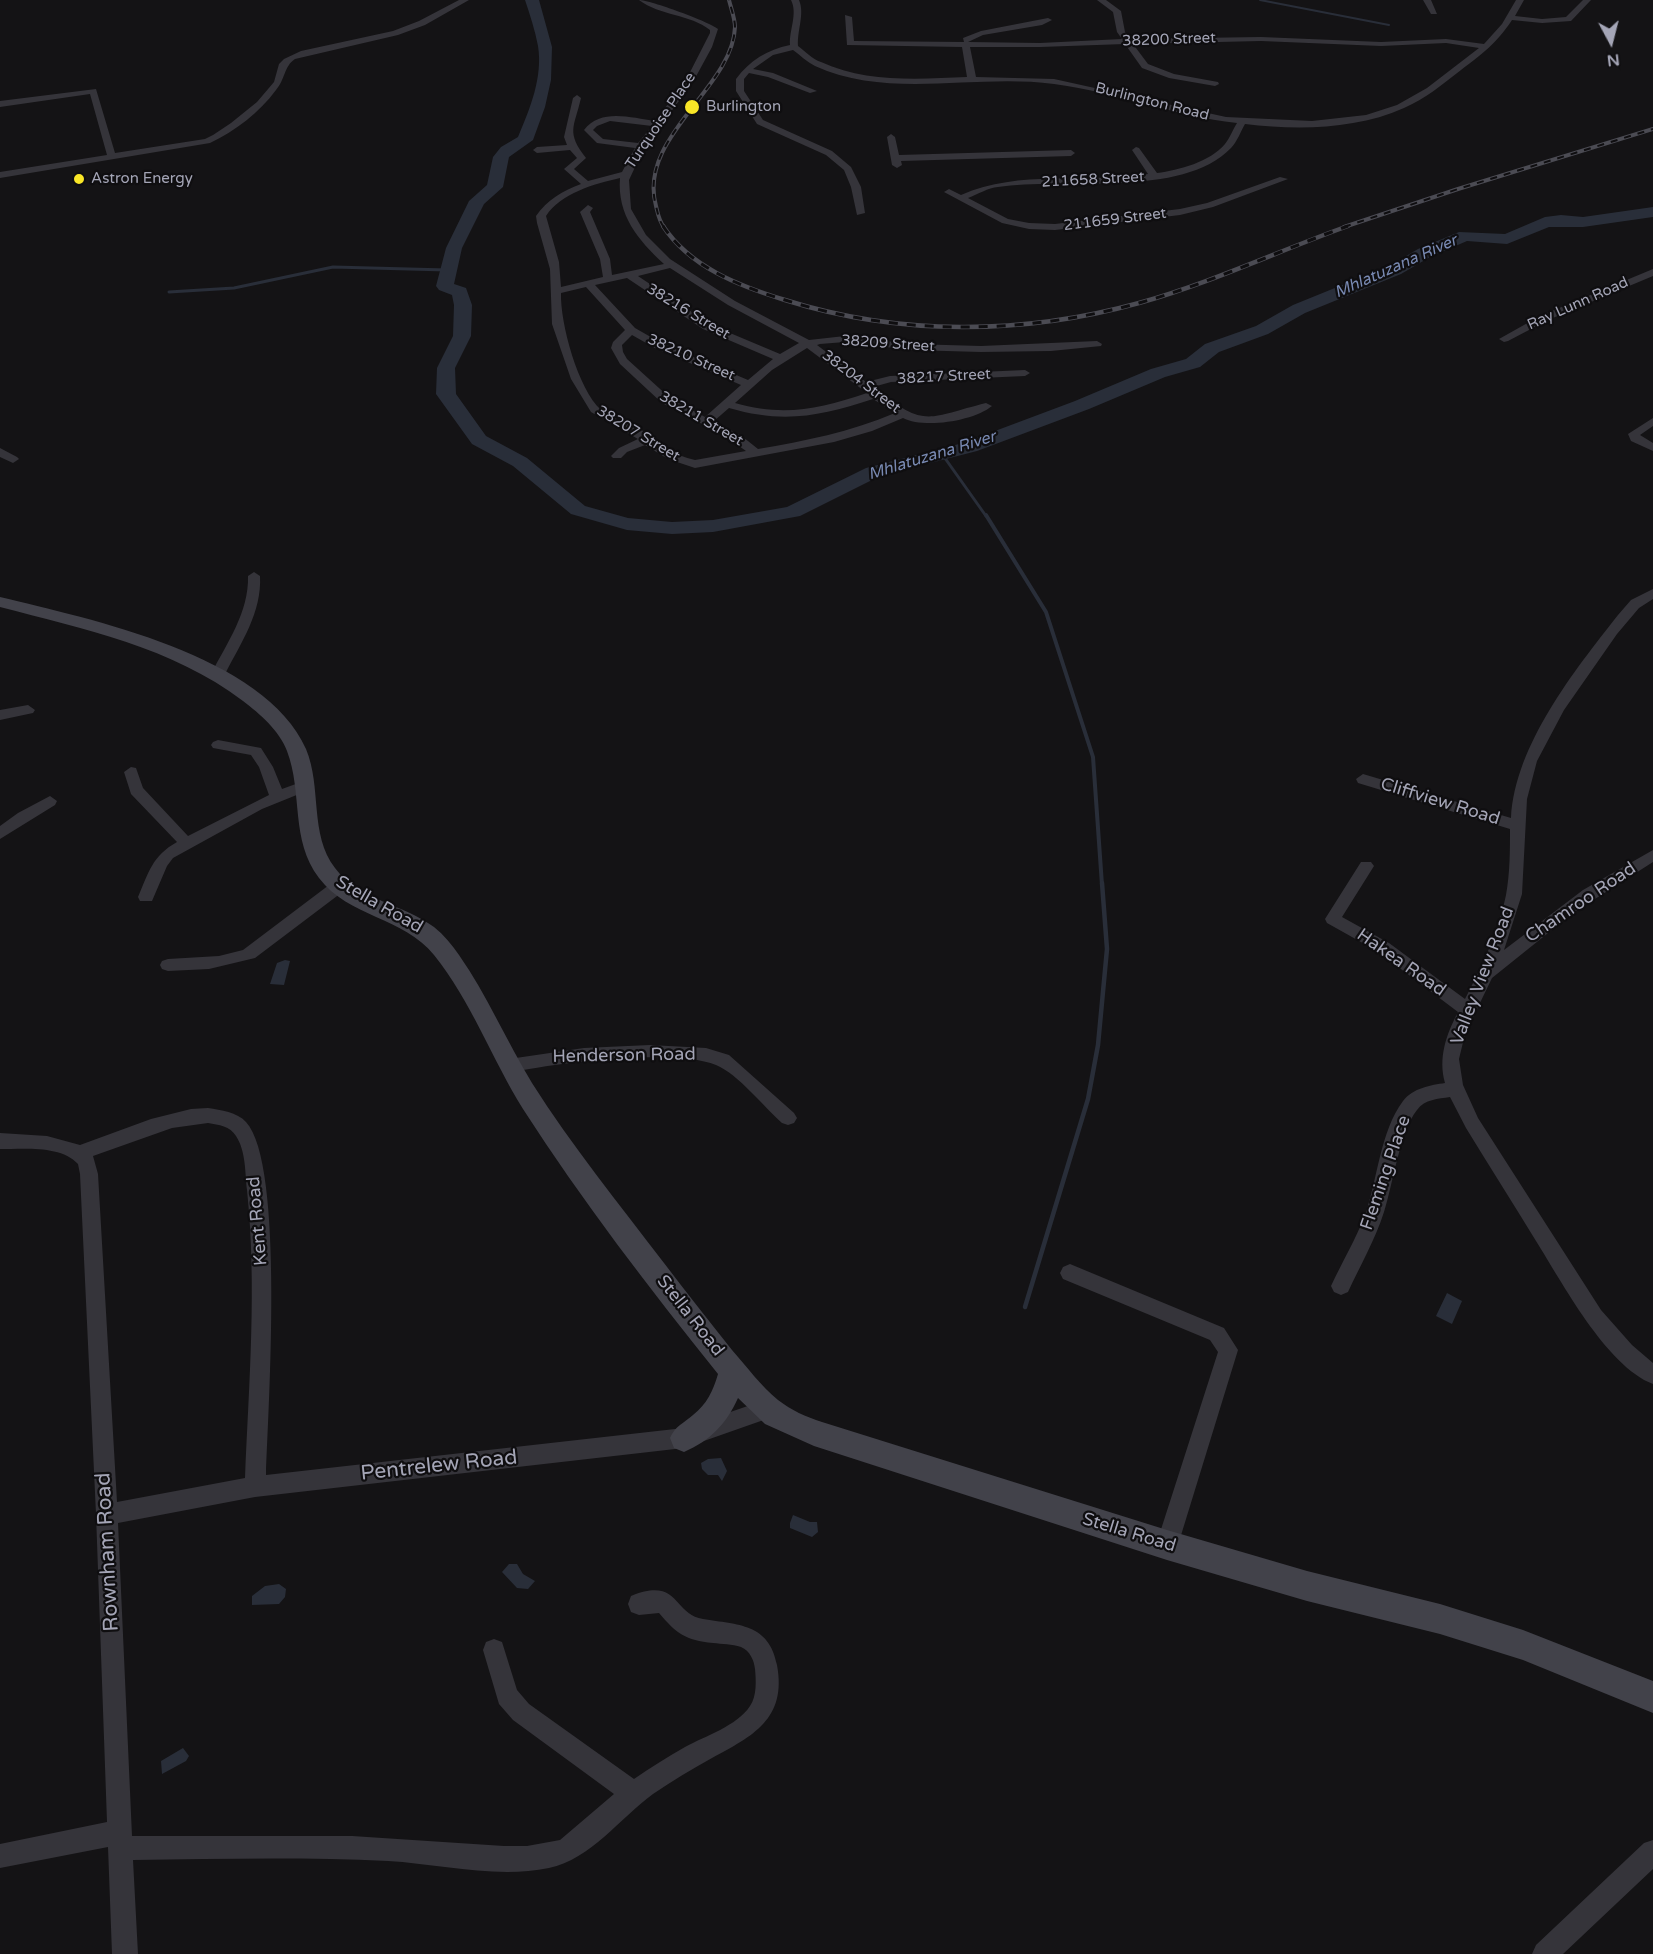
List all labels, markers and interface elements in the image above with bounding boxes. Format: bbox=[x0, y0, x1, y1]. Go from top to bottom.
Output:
north arrow bbox=[1581, 12, 1641, 72]
street label: 38200 Street bbox=[1122, 29, 1216, 51]
text: N bbox=[1606, 49, 1621, 71]
street label: Turquoise Place bbox=[622, 69, 700, 173]
street label: Burlington Road bbox=[1093, 79, 1211, 125]
marker: Burlington bbox=[683, 98, 701, 116]
place label: Burlington bbox=[706, 98, 781, 116]
street label: 211658 Street bbox=[1041, 168, 1145, 192]
place label: Astron Energy bbox=[91, 170, 193, 188]
marker: Astron Energy bbox=[72, 172, 86, 186]
street label: 211659 Street bbox=[1063, 205, 1167, 235]
water label: Mhlatuzana River bbox=[1332, 231, 1460, 303]
street label: Ray Lunn Road bbox=[1525, 274, 1631, 334]
street label: 38216 Street bbox=[643, 280, 733, 344]
street label: 38210 Street bbox=[644, 331, 738, 385]
street label: 38209 Street bbox=[841, 332, 935, 356]
street label: 38204 Street bbox=[818, 347, 904, 417]
street label: 38217 Street bbox=[897, 366, 991, 388]
street label: 38211 Street bbox=[656, 388, 746, 450]
street label: 38207 Street bbox=[593, 402, 683, 466]
water label: Mhlatuzana River bbox=[866, 427, 998, 485]
street label: Cliffview Road bbox=[1378, 774, 1502, 830]
street label: Chamroo Road bbox=[1522, 858, 1640, 948]
street label: Stella Road bbox=[332, 871, 426, 939]
street label: Valley View Road bbox=[1447, 904, 1519, 1048]
street label: Hakea Road bbox=[1352, 924, 1450, 1002]
street label: Henderson Road bbox=[552, 1044, 696, 1068]
street label: Fleming Place bbox=[1356, 1113, 1416, 1233]
street label: Kent Road bbox=[243, 1175, 273, 1267]
street label: Stella Road bbox=[652, 1271, 728, 1361]
street label: Pentrelew Road bbox=[359, 1445, 519, 1487]
street label: Rownham Road bbox=[91, 1472, 125, 1632]
street label: Stella Road bbox=[1080, 1509, 1178, 1557]

